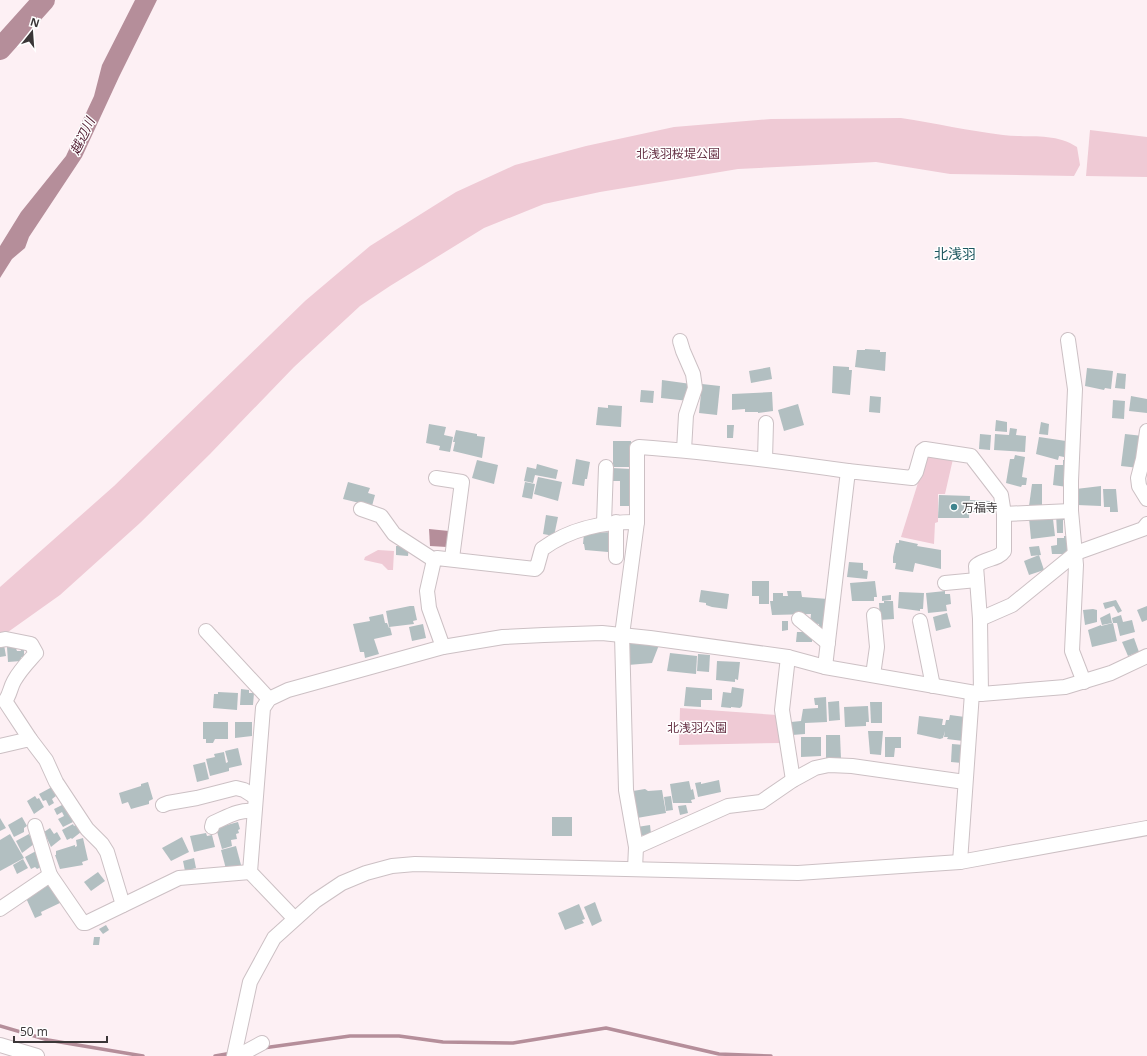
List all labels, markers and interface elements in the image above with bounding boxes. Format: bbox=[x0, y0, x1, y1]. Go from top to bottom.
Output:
north arrow bbox=[12, 12, 52, 52]
text: N bbox=[29, 13, 42, 30]
water label: 越辺川 bbox=[65, 113, 100, 157]
park label: 北浅羽桜堤公園 bbox=[636, 145, 720, 162]
district label: 北浅羽 bbox=[934, 244, 976, 263]
place label: 万福寺 bbox=[962, 499, 998, 516]
marker: 万福寺 bbox=[949, 502, 959, 512]
park label: 北浅羽公園 bbox=[667, 719, 727, 736]
scale bar bbox=[14, 1018, 107, 1044]
text: 50 m bbox=[20, 1023, 48, 1040]

